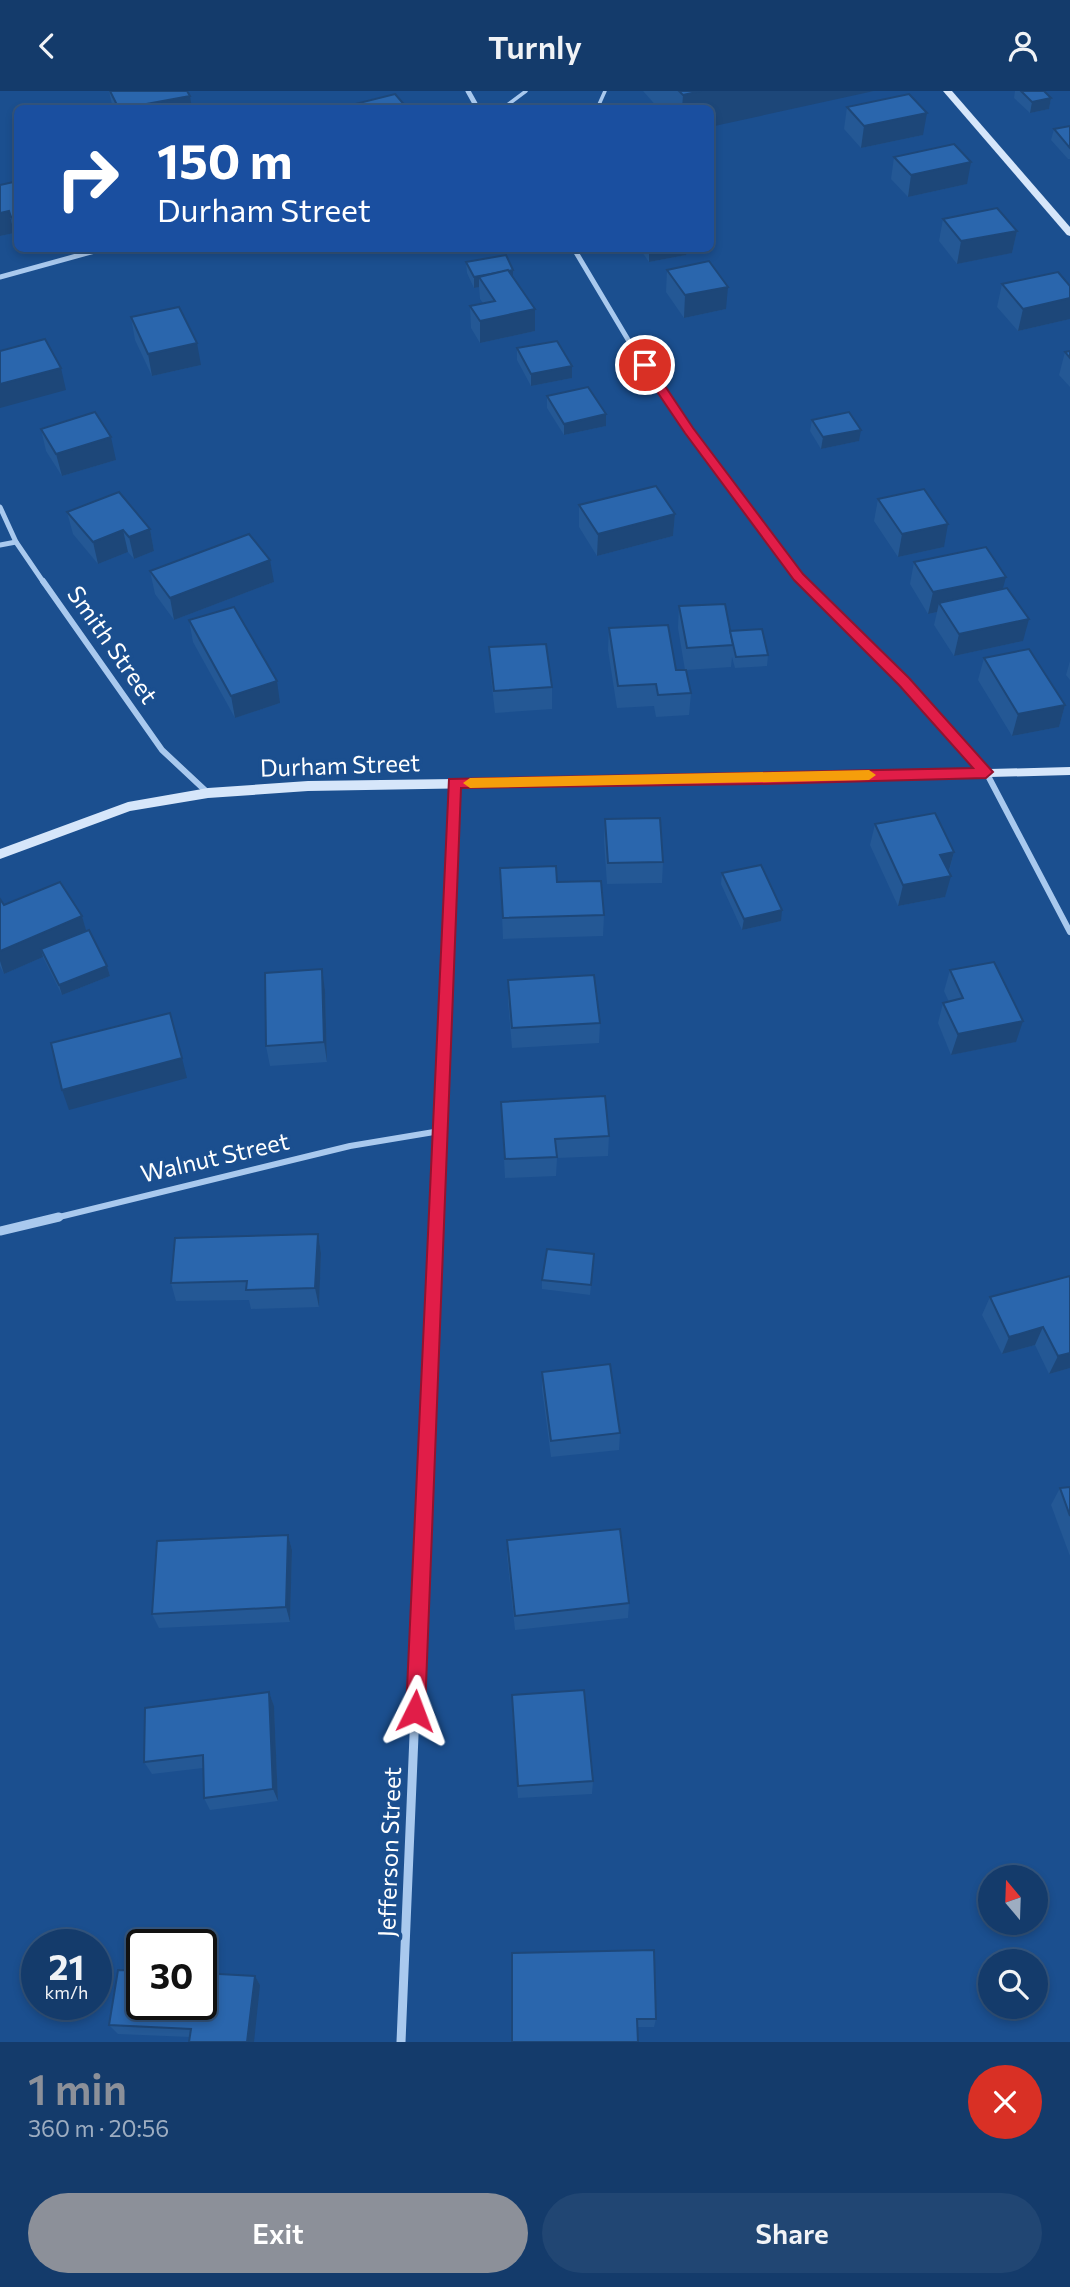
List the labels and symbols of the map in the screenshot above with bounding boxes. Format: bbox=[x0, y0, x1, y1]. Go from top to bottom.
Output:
pin bbox=[615, 335, 675, 395]
street label: Smith Street bbox=[62, 580, 165, 709]
street label: Durham Street bbox=[259, 747, 421, 782]
street label: Walnut Street bbox=[138, 1125, 292, 1188]
position arrow bbox=[378, 1674, 452, 1748]
street label: Jefferson Street bbox=[371, 1766, 406, 1938]
north arrow bbox=[978, 1865, 1048, 1935]
speed limit sign: 30 bbox=[126, 1929, 217, 2020]

